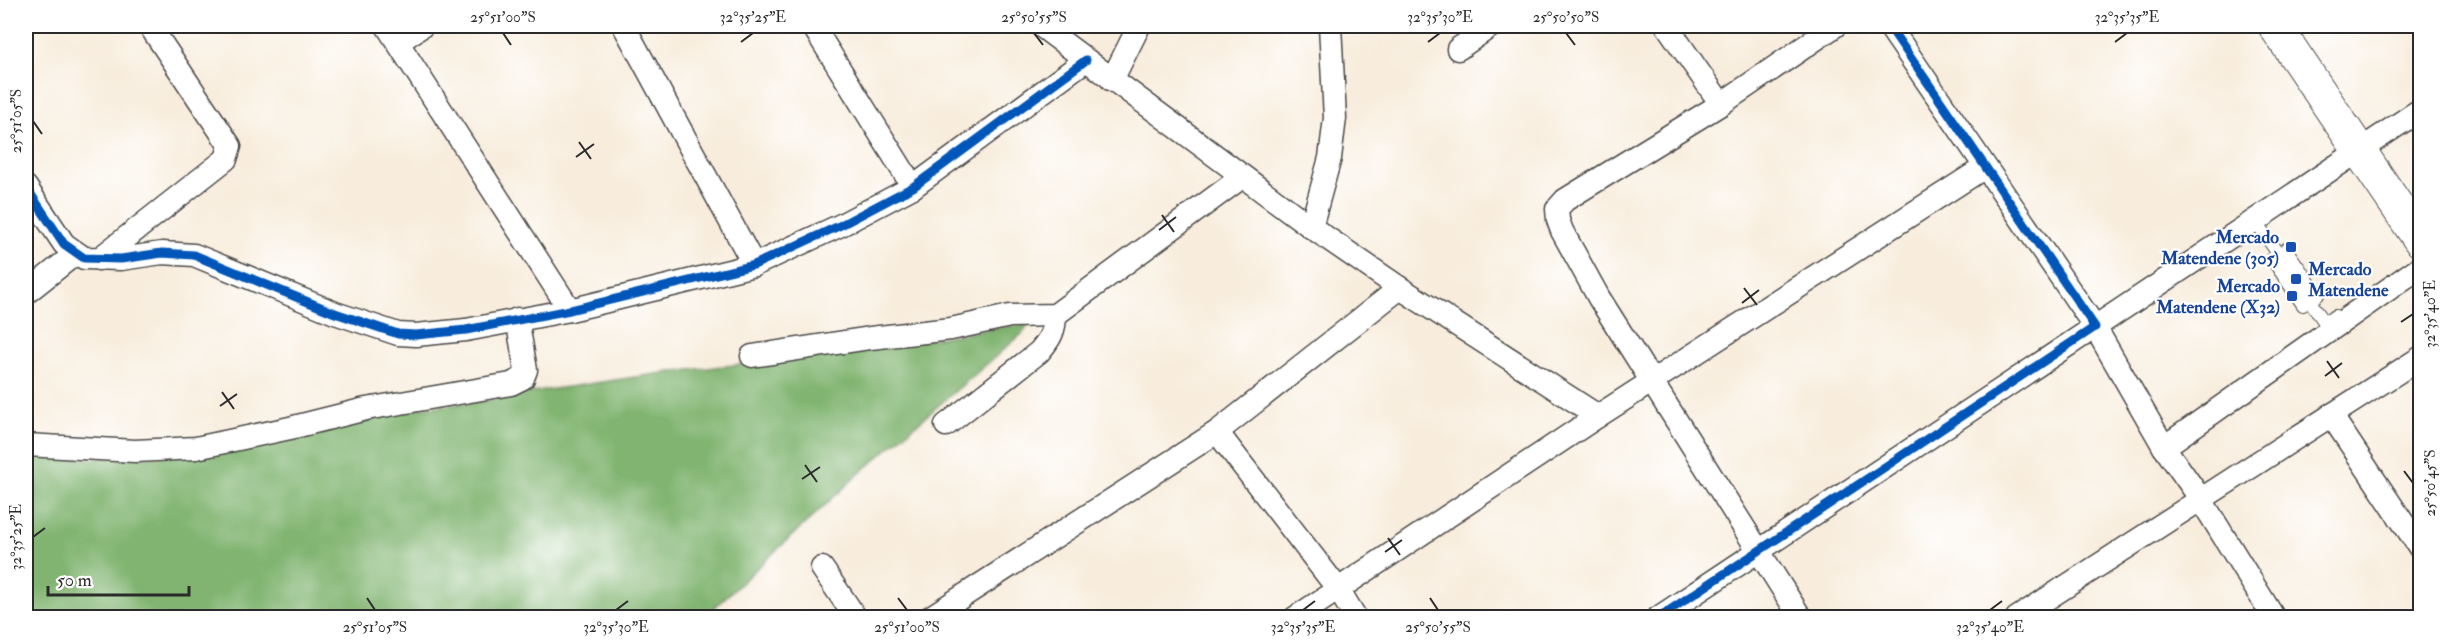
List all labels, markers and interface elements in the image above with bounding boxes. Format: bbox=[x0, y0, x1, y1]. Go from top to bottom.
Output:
text: 25°51'00"S bbox=[470, 8, 536, 27]
text: 32°35'25"E bbox=[720, 8, 786, 27]
text: 25°50'55"S bbox=[1001, 8, 1067, 27]
text: 32°35'30"E bbox=[1407, 8, 1473, 27]
text: 25°50'50"S bbox=[1533, 8, 1599, 27]
text: 32°35'35"E bbox=[2095, 8, 2159, 27]
text: 25°51'05"S bbox=[7, 89, 26, 153]
place label: Mercado Matendene (305) bbox=[2160, 226, 2279, 270]
marker: Mercado Matendene (305) bbox=[2284, 240, 2298, 254]
place label: Mercado Matendene bbox=[2307, 258, 2389, 302]
marker: Mercado Matendene bbox=[2289, 272, 2303, 286]
place label: Mercado Matendene (X32) bbox=[2155, 275, 2280, 319]
text: 32°35'40"E bbox=[2421, 280, 2440, 348]
marker: Mercado Matendene (X32) bbox=[2285, 289, 2299, 303]
text: 25°50'45"S bbox=[2421, 449, 2440, 517]
text: 32°35'25"E bbox=[7, 504, 26, 570]
scale bar bbox=[48, 559, 189, 597]
text: 50 m bbox=[57, 569, 92, 592]
text: 25°51'05"S bbox=[343, 618, 407, 637]
text: 32°35'30"E bbox=[583, 618, 649, 637]
text: 25°51'00"S bbox=[874, 618, 940, 637]
text: 32°35'35"E bbox=[1271, 618, 1335, 637]
text: 25°50'55"S bbox=[1405, 618, 1471, 637]
text: 32°35'40"E bbox=[1956, 618, 2024, 637]

